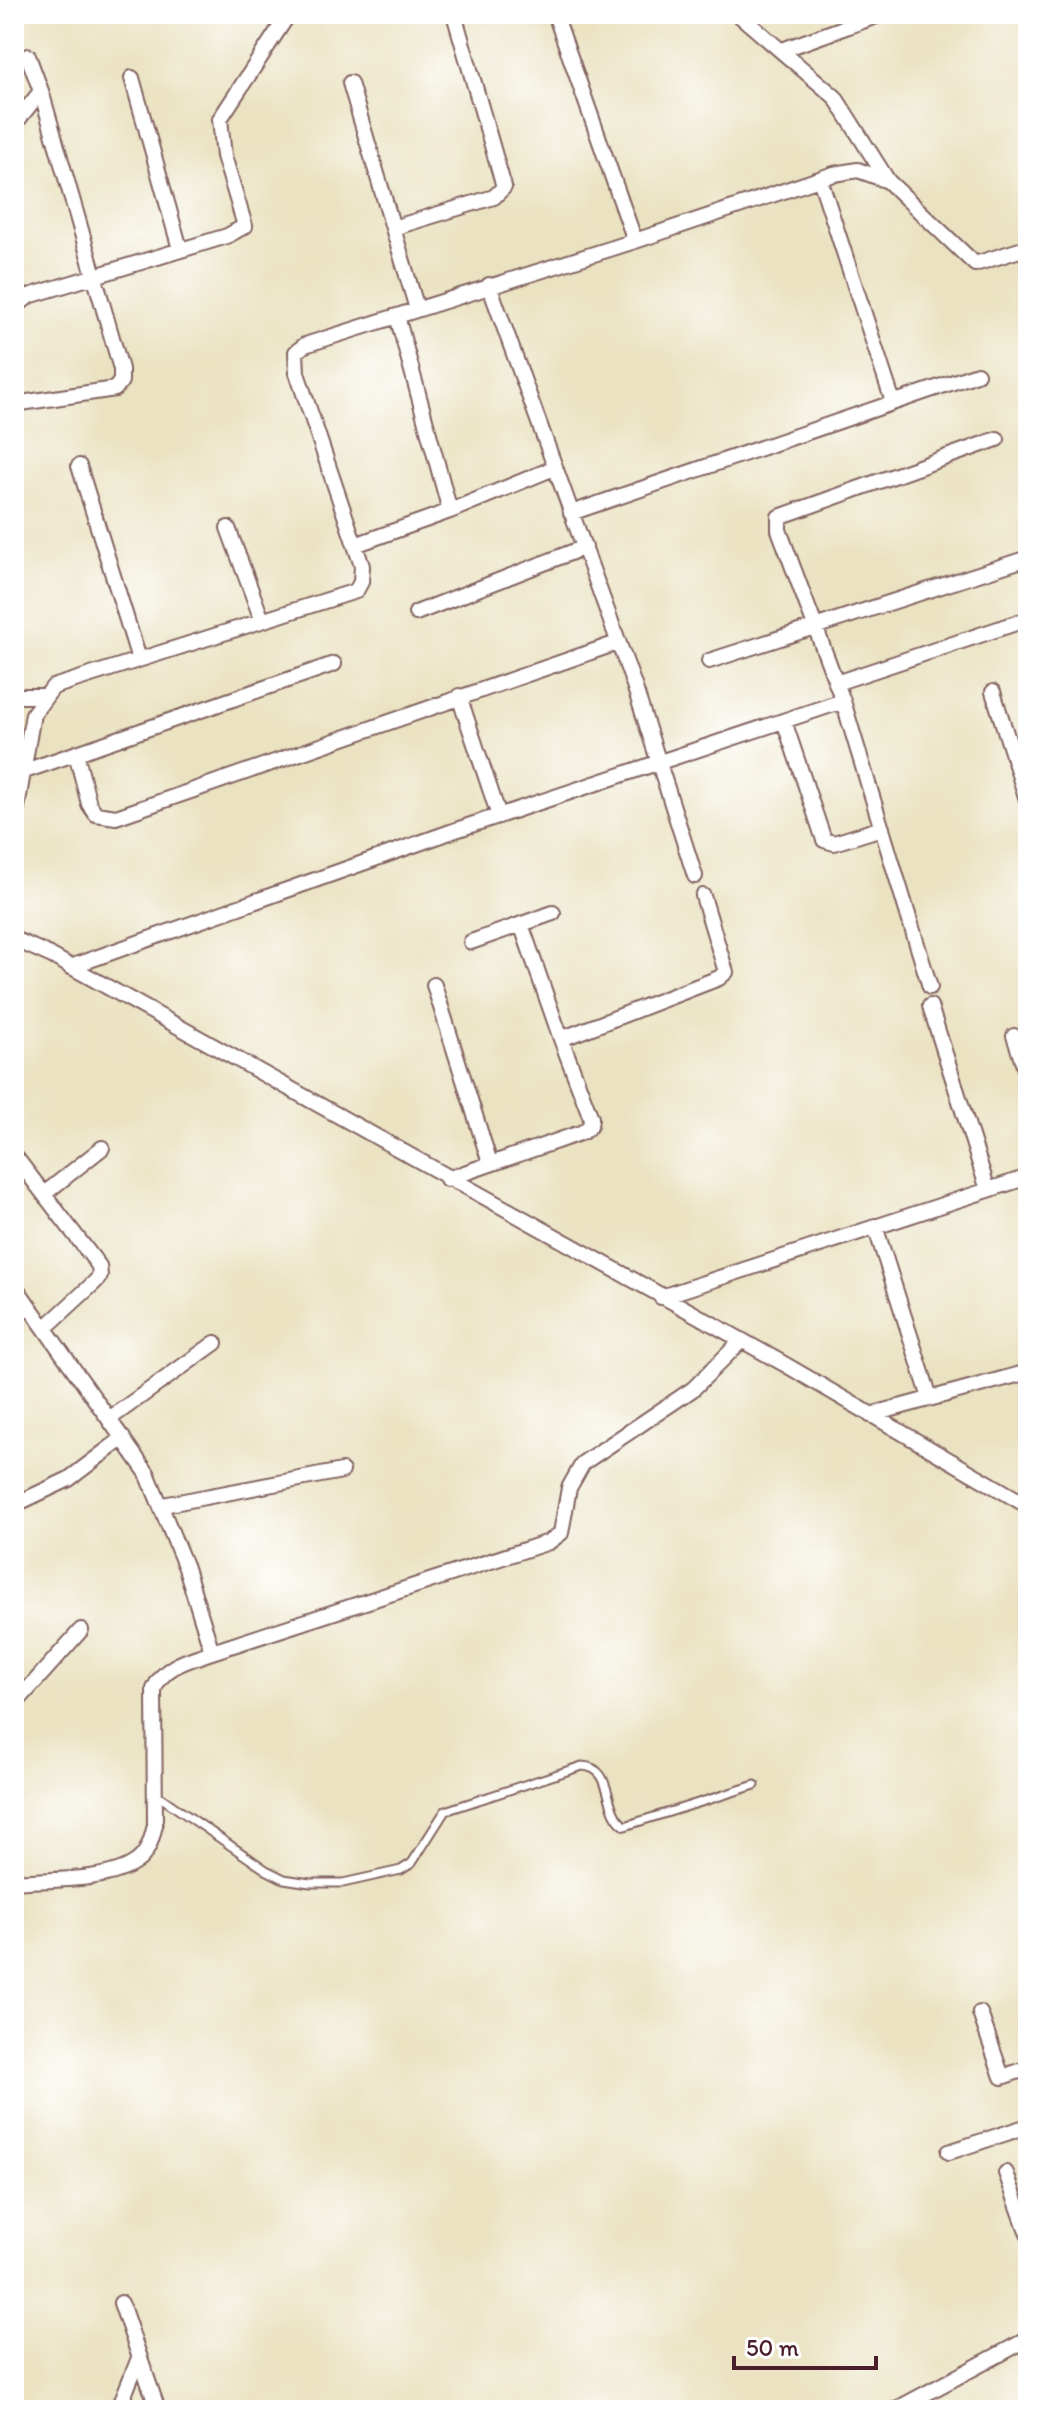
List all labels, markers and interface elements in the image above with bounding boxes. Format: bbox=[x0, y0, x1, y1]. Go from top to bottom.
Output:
scale bar bbox=[734, 2320, 876, 2370]
text: 50 m bbox=[746, 2333, 799, 2362]

